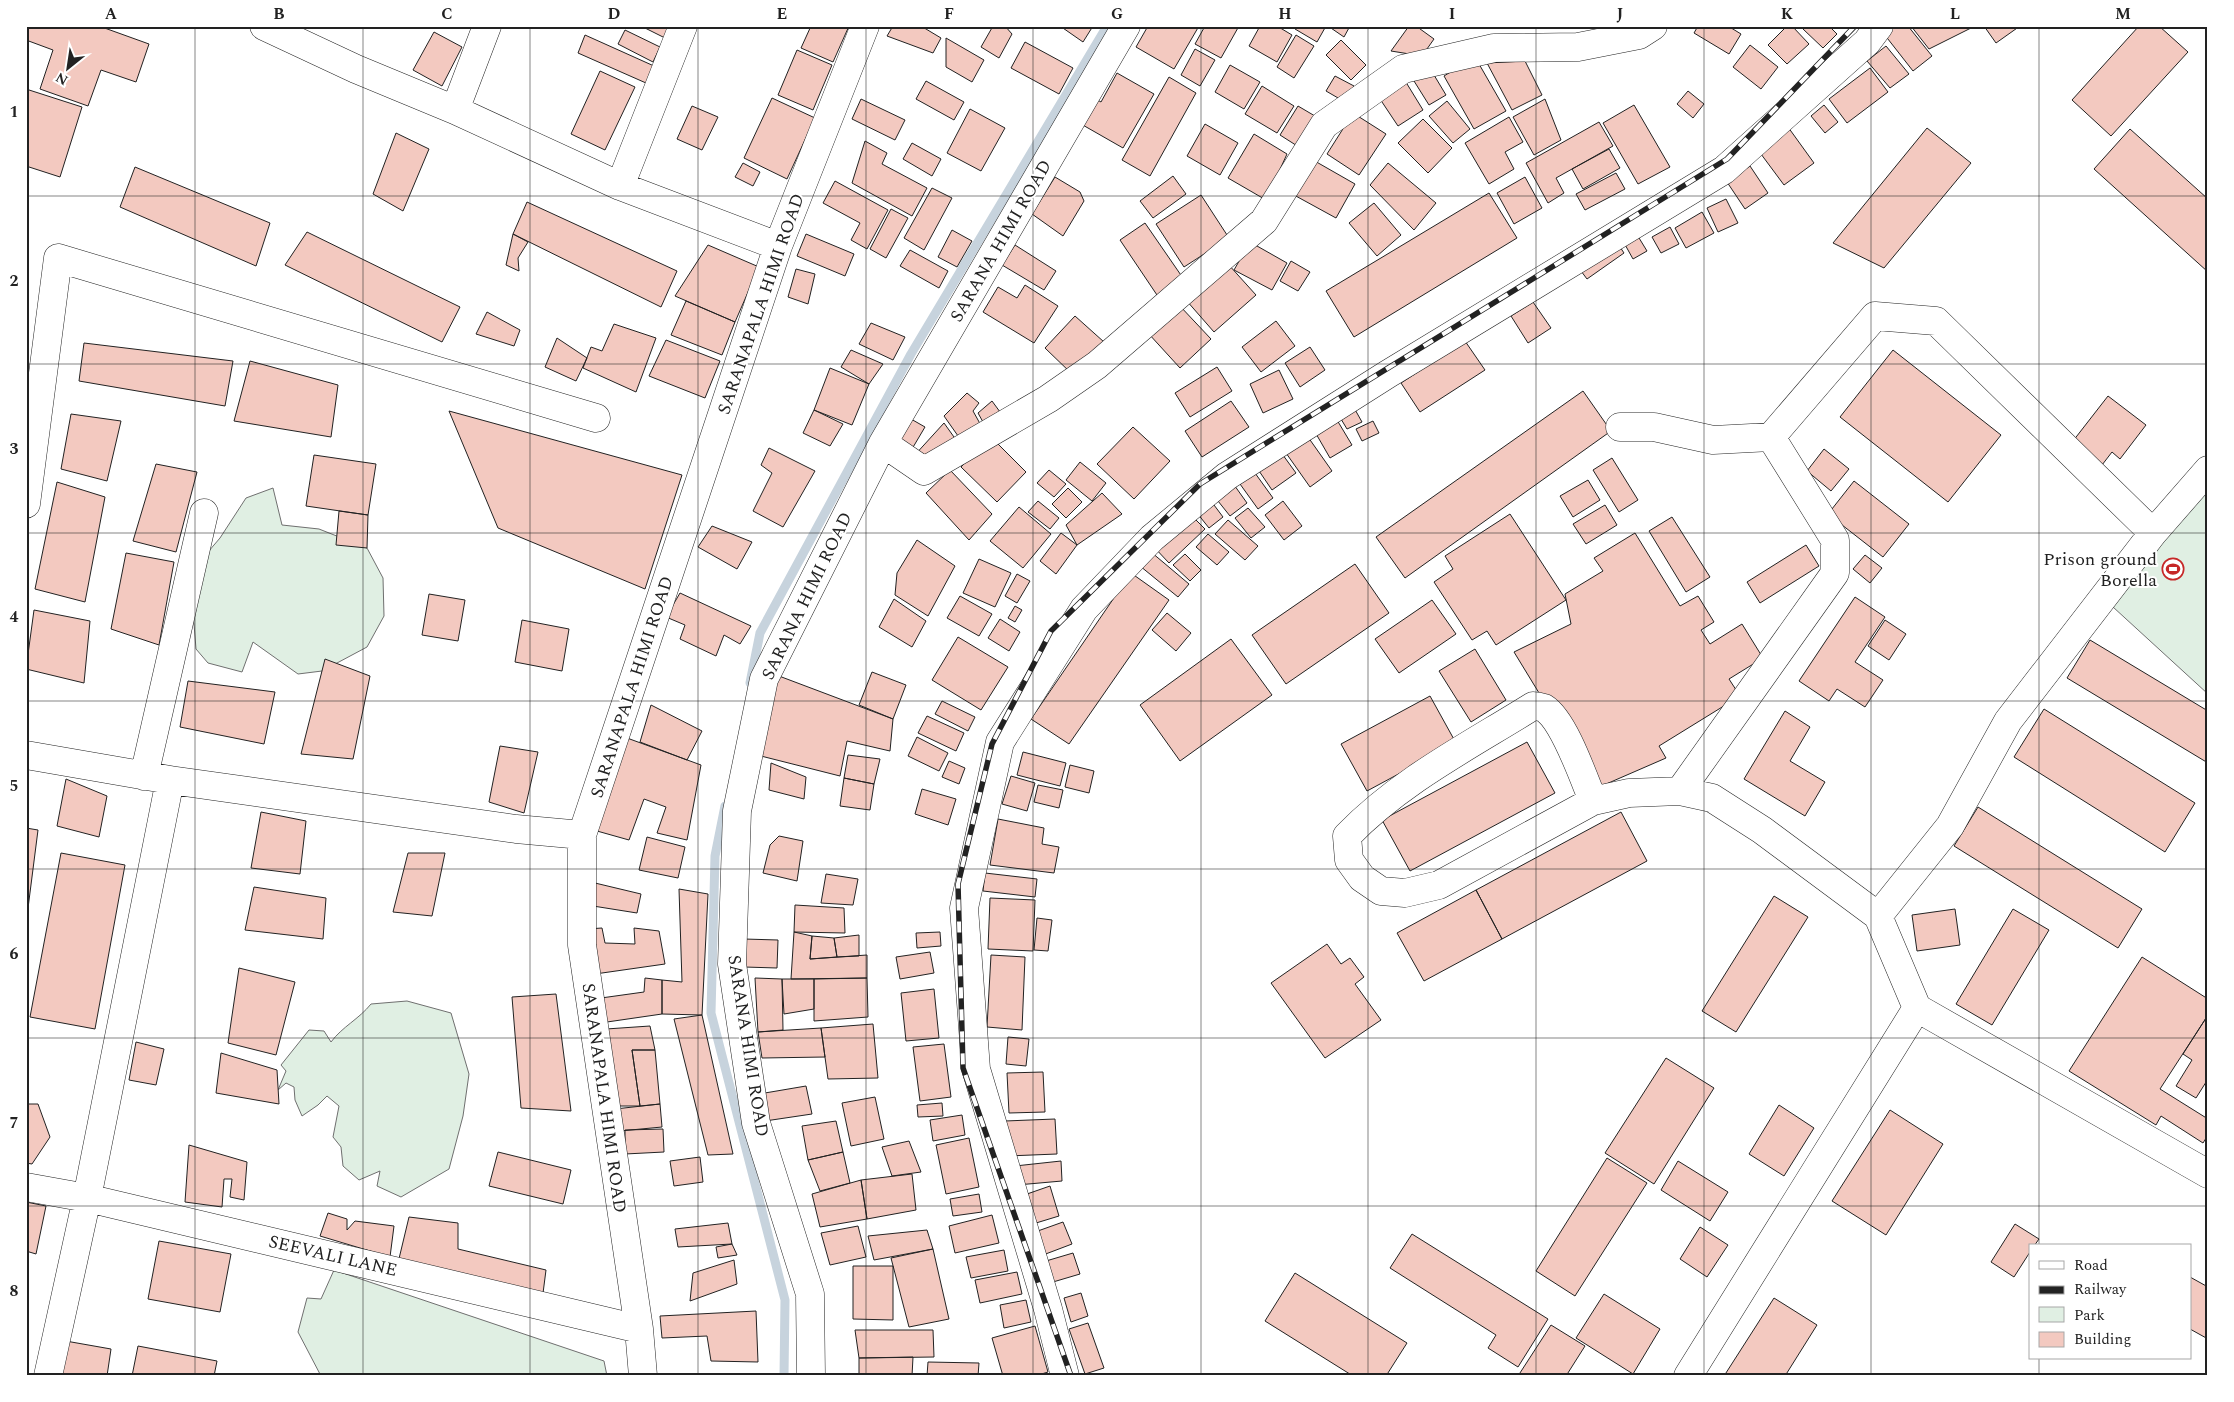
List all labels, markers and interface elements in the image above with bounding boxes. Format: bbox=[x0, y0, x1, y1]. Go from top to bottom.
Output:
text: A bbox=[105, 2, 118, 26]
text: B bbox=[273, 2, 285, 26]
text: C bbox=[441, 2, 453, 26]
text: D bbox=[608, 2, 621, 26]
text: E bbox=[777, 2, 787, 26]
text: F bbox=[944, 2, 954, 26]
text: G bbox=[1111, 2, 1123, 26]
text: H bbox=[1278, 2, 1292, 26]
text: I bbox=[1449, 2, 1455, 26]
text: J bbox=[1617, 2, 1624, 26]
text: K bbox=[1781, 2, 1794, 26]
text: L bbox=[1950, 2, 1960, 26]
text: M bbox=[2115, 2, 2131, 26]
north arrow bbox=[42, 42, 92, 92]
text: N bbox=[52, 67, 72, 91]
text: 1 bbox=[10, 100, 18, 124]
street label: SARANA HIMI ROAD bbox=[943, 155, 1059, 327]
street label: SARANAPALA HIMI ROAD bbox=[710, 190, 812, 418]
text: 2 bbox=[10, 269, 19, 293]
text: 3 bbox=[10, 437, 19, 461]
street label: SARANA HIMI ROAD bbox=[755, 507, 859, 685]
place label: Prison ground Borella bbox=[2043, 546, 2157, 594]
sports icon: Prison ground Borella bbox=[2161, 557, 2185, 581]
street label: SARANAPALA HIMI ROAD bbox=[583, 573, 681, 801]
text: 4 bbox=[10, 605, 19, 629]
text: 5 bbox=[10, 774, 18, 798]
text: 6 bbox=[10, 942, 19, 966]
street label: SARANA HIMI ROAD bbox=[720, 953, 776, 1139]
street label: SARANAPALA HIMI ROAD bbox=[574, 981, 634, 1215]
text: 7 bbox=[10, 1111, 19, 1135]
street label: SEEVALI LANE bbox=[266, 1228, 400, 1284]
legend bbox=[2029, 1244, 2192, 1360]
text: Road bbox=[2074, 1254, 2108, 1277]
text: Railway bbox=[2074, 1278, 2127, 1301]
text: 8 bbox=[10, 1279, 19, 1303]
text: Park bbox=[2074, 1304, 2105, 1327]
text: Building bbox=[2074, 1328, 2131, 1351]

